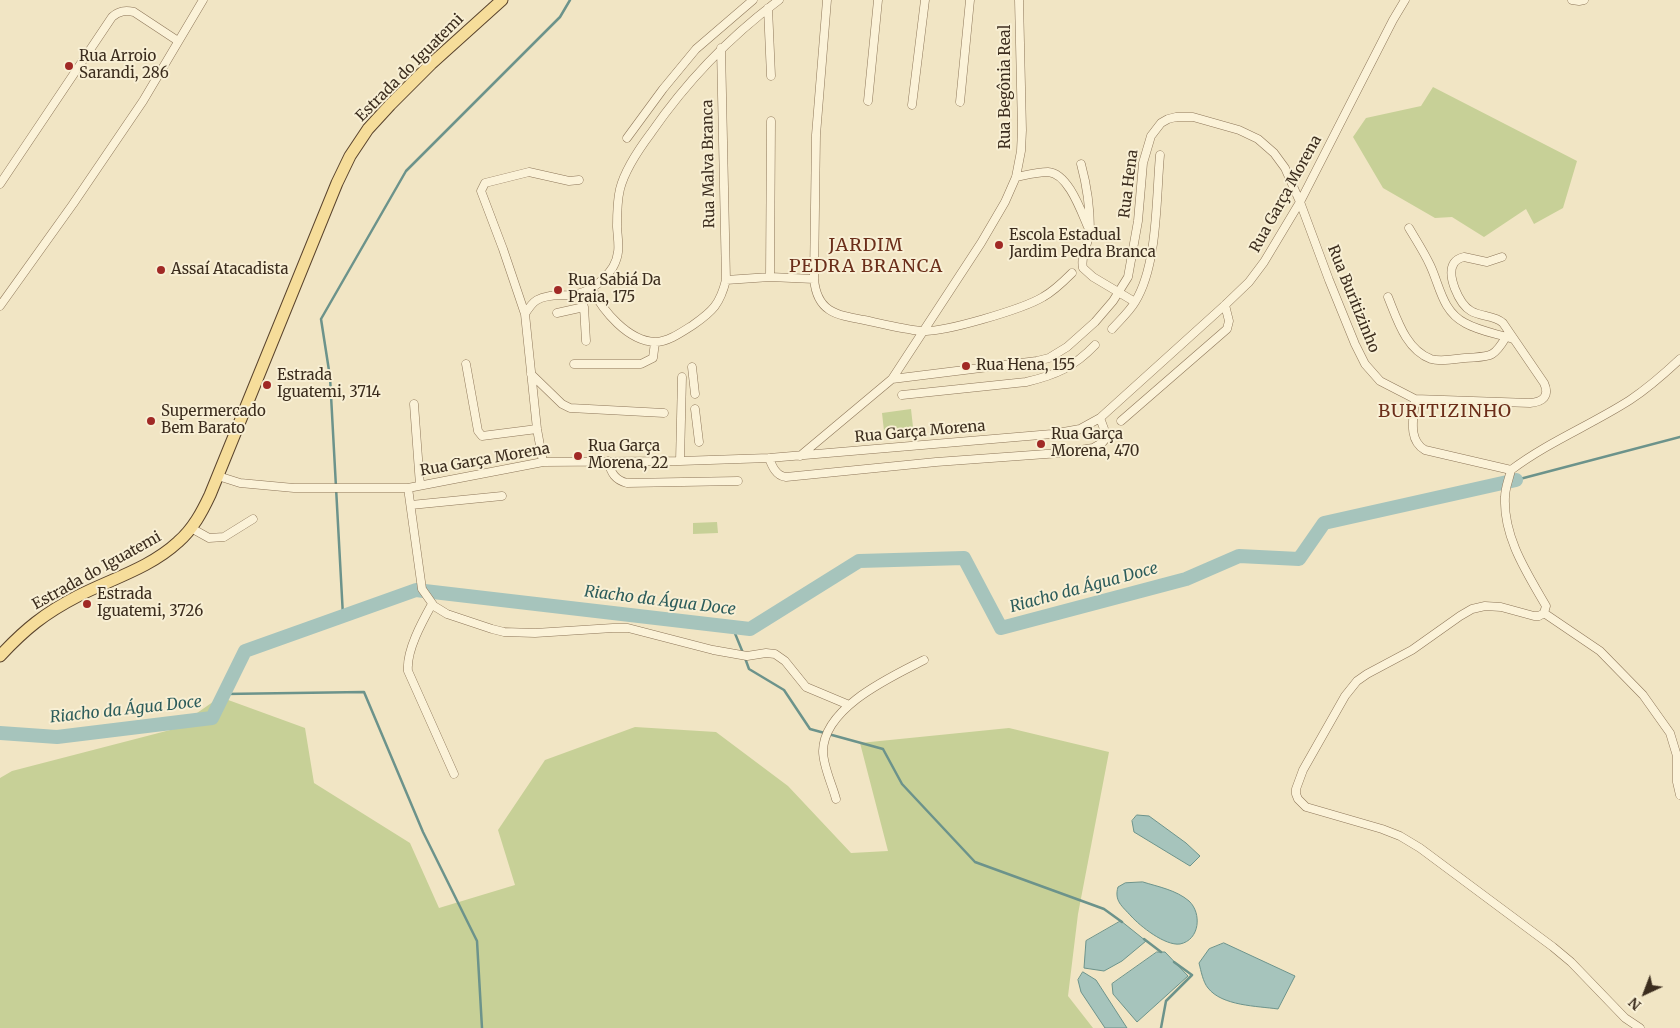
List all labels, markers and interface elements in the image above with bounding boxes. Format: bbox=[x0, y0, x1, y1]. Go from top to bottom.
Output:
street label: Estrada do Iguatemi bbox=[352, 10, 468, 126]
street label: Rua Begônia Real bbox=[997, 25, 1015, 149]
place label: Rua Arroio Sarandi, 286 bbox=[79, 48, 169, 83]
marker: Rua Arroio Sarandi, 286 bbox=[63, 60, 75, 72]
street label: Rua Malva Branca bbox=[699, 99, 719, 229]
street label: Rua Garça Morena bbox=[1246, 132, 1326, 256]
street label: Rua Hena bbox=[1116, 149, 1142, 219]
place label: Escola Estadual Jardim Pedra Branca bbox=[1009, 227, 1156, 262]
district label: JARDIM PEDRA BRANCA bbox=[787, 235, 945, 278]
marker: Escola Estadual Jardim Pedra Branca bbox=[993, 239, 1005, 251]
street label: Rua Buritizinho bbox=[1323, 243, 1383, 355]
place label: Assaí Atacadista bbox=[171, 261, 288, 279]
marker: Assaí Atacadista bbox=[155, 264, 167, 276]
place label: Rua Sabiá Da Praia, 175 bbox=[568, 272, 661, 307]
marker: Rua Sabiá Da Praia, 175 bbox=[552, 284, 564, 296]
place label: Rua Hena, 155 bbox=[976, 357, 1075, 375]
marker: Rua Hena, 155 bbox=[960, 360, 972, 372]
place label: Estrada Iguatemi, 3714 bbox=[277, 367, 381, 402]
marker: Estrada Iguatemi, 3714 bbox=[261, 379, 273, 391]
district label: BURITIZINHO bbox=[1377, 401, 1513, 423]
place label: Supermercado Bem Barato bbox=[161, 403, 266, 438]
marker: Supermercado Bem Barato bbox=[145, 415, 157, 427]
street label: Rua Garça Morena bbox=[854, 417, 986, 447]
place label: Rua Garça Morena, 470 bbox=[1051, 426, 1140, 461]
place label: Rua Garça Morena, 22 bbox=[588, 438, 669, 473]
marker: Rua Garça Morena, 470 bbox=[1035, 438, 1047, 450]
street label: Rua Garça Morena bbox=[419, 440, 551, 480]
marker: Rua Garça Morena, 22 bbox=[572, 450, 584, 462]
street label: Estrada do Iguatemi bbox=[29, 528, 165, 614]
water label: Riacho da Água Doce bbox=[1008, 559, 1160, 617]
water label: Riacho da Água Doce bbox=[583, 582, 737, 620]
place label: Estrada Iguatemi, 3726 bbox=[97, 586, 203, 621]
marker: Estrada Iguatemi, 3726 bbox=[81, 598, 93, 610]
water label: Riacho da Água Doce bbox=[49, 692, 203, 728]
north arrow bbox=[1620, 968, 1670, 1018]
text: N bbox=[1625, 994, 1645, 1014]

